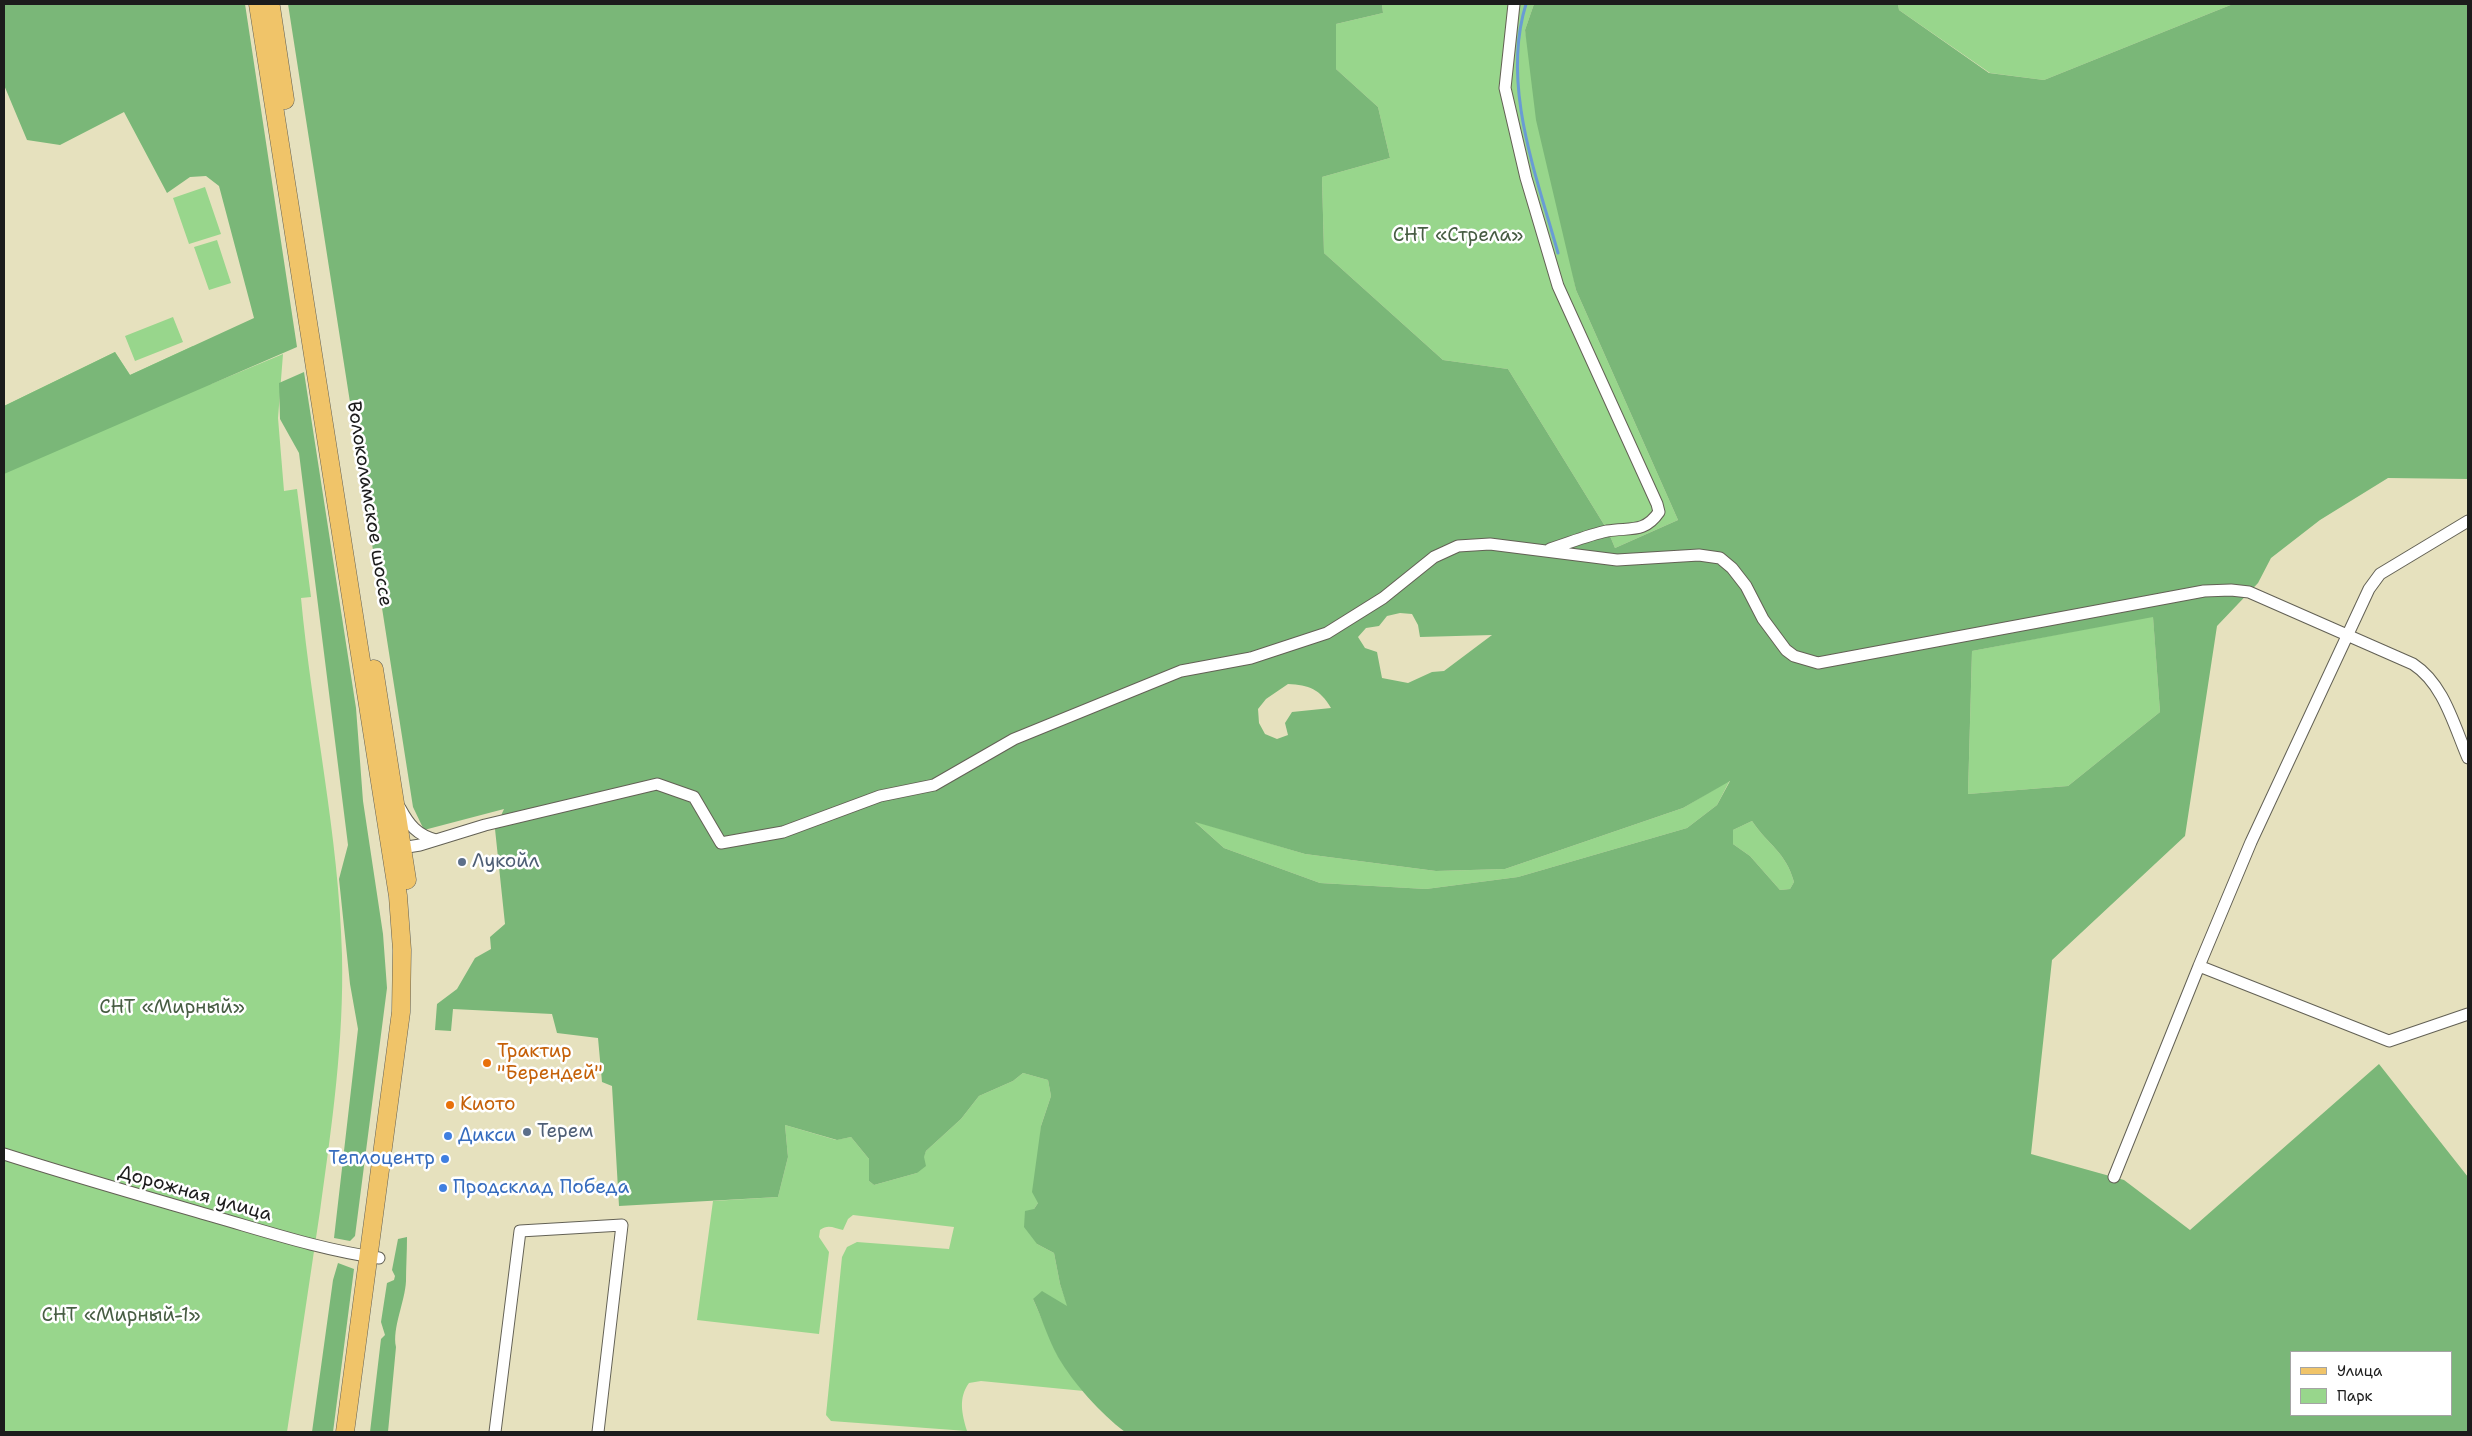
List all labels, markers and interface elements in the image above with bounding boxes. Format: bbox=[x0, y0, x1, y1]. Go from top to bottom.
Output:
park label: СНТ «Стрела» bbox=[1393, 225, 1523, 247]
street label: Волоколамское шоссе bbox=[342, 400, 396, 608]
place label: Лукойл bbox=[472, 851, 539, 873]
marker: Лукойл bbox=[456, 856, 468, 868]
park label: СНТ «Мирный» bbox=[99, 997, 245, 1019]
place label: Трактир "Берендей" bbox=[497, 1041, 603, 1085]
marker: Трактир "Берендей" bbox=[481, 1057, 493, 1069]
place label: Киото bbox=[460, 1094, 516, 1116]
marker: Киото bbox=[444, 1099, 456, 1111]
place label: Терем bbox=[537, 1121, 593, 1143]
place label: Дикси bbox=[458, 1125, 516, 1147]
marker: Терем bbox=[521, 1126, 533, 1138]
marker: Дикси bbox=[442, 1130, 454, 1142]
place label: Теплоцентр bbox=[328, 1148, 435, 1170]
marker: Теплоцентр bbox=[439, 1153, 451, 1165]
street label: Дорожная улица bbox=[115, 1161, 275, 1227]
place label: Продсклад Победа bbox=[453, 1177, 629, 1199]
marker: Продсклад Победа bbox=[437, 1182, 449, 1194]
park label: СНТ «Мирный-1» bbox=[41, 1305, 201, 1327]
legend bbox=[2290, 1351, 2452, 1416]
text: Улица bbox=[2337, 1361, 2382, 1381]
text: Парк bbox=[2337, 1386, 2373, 1406]

